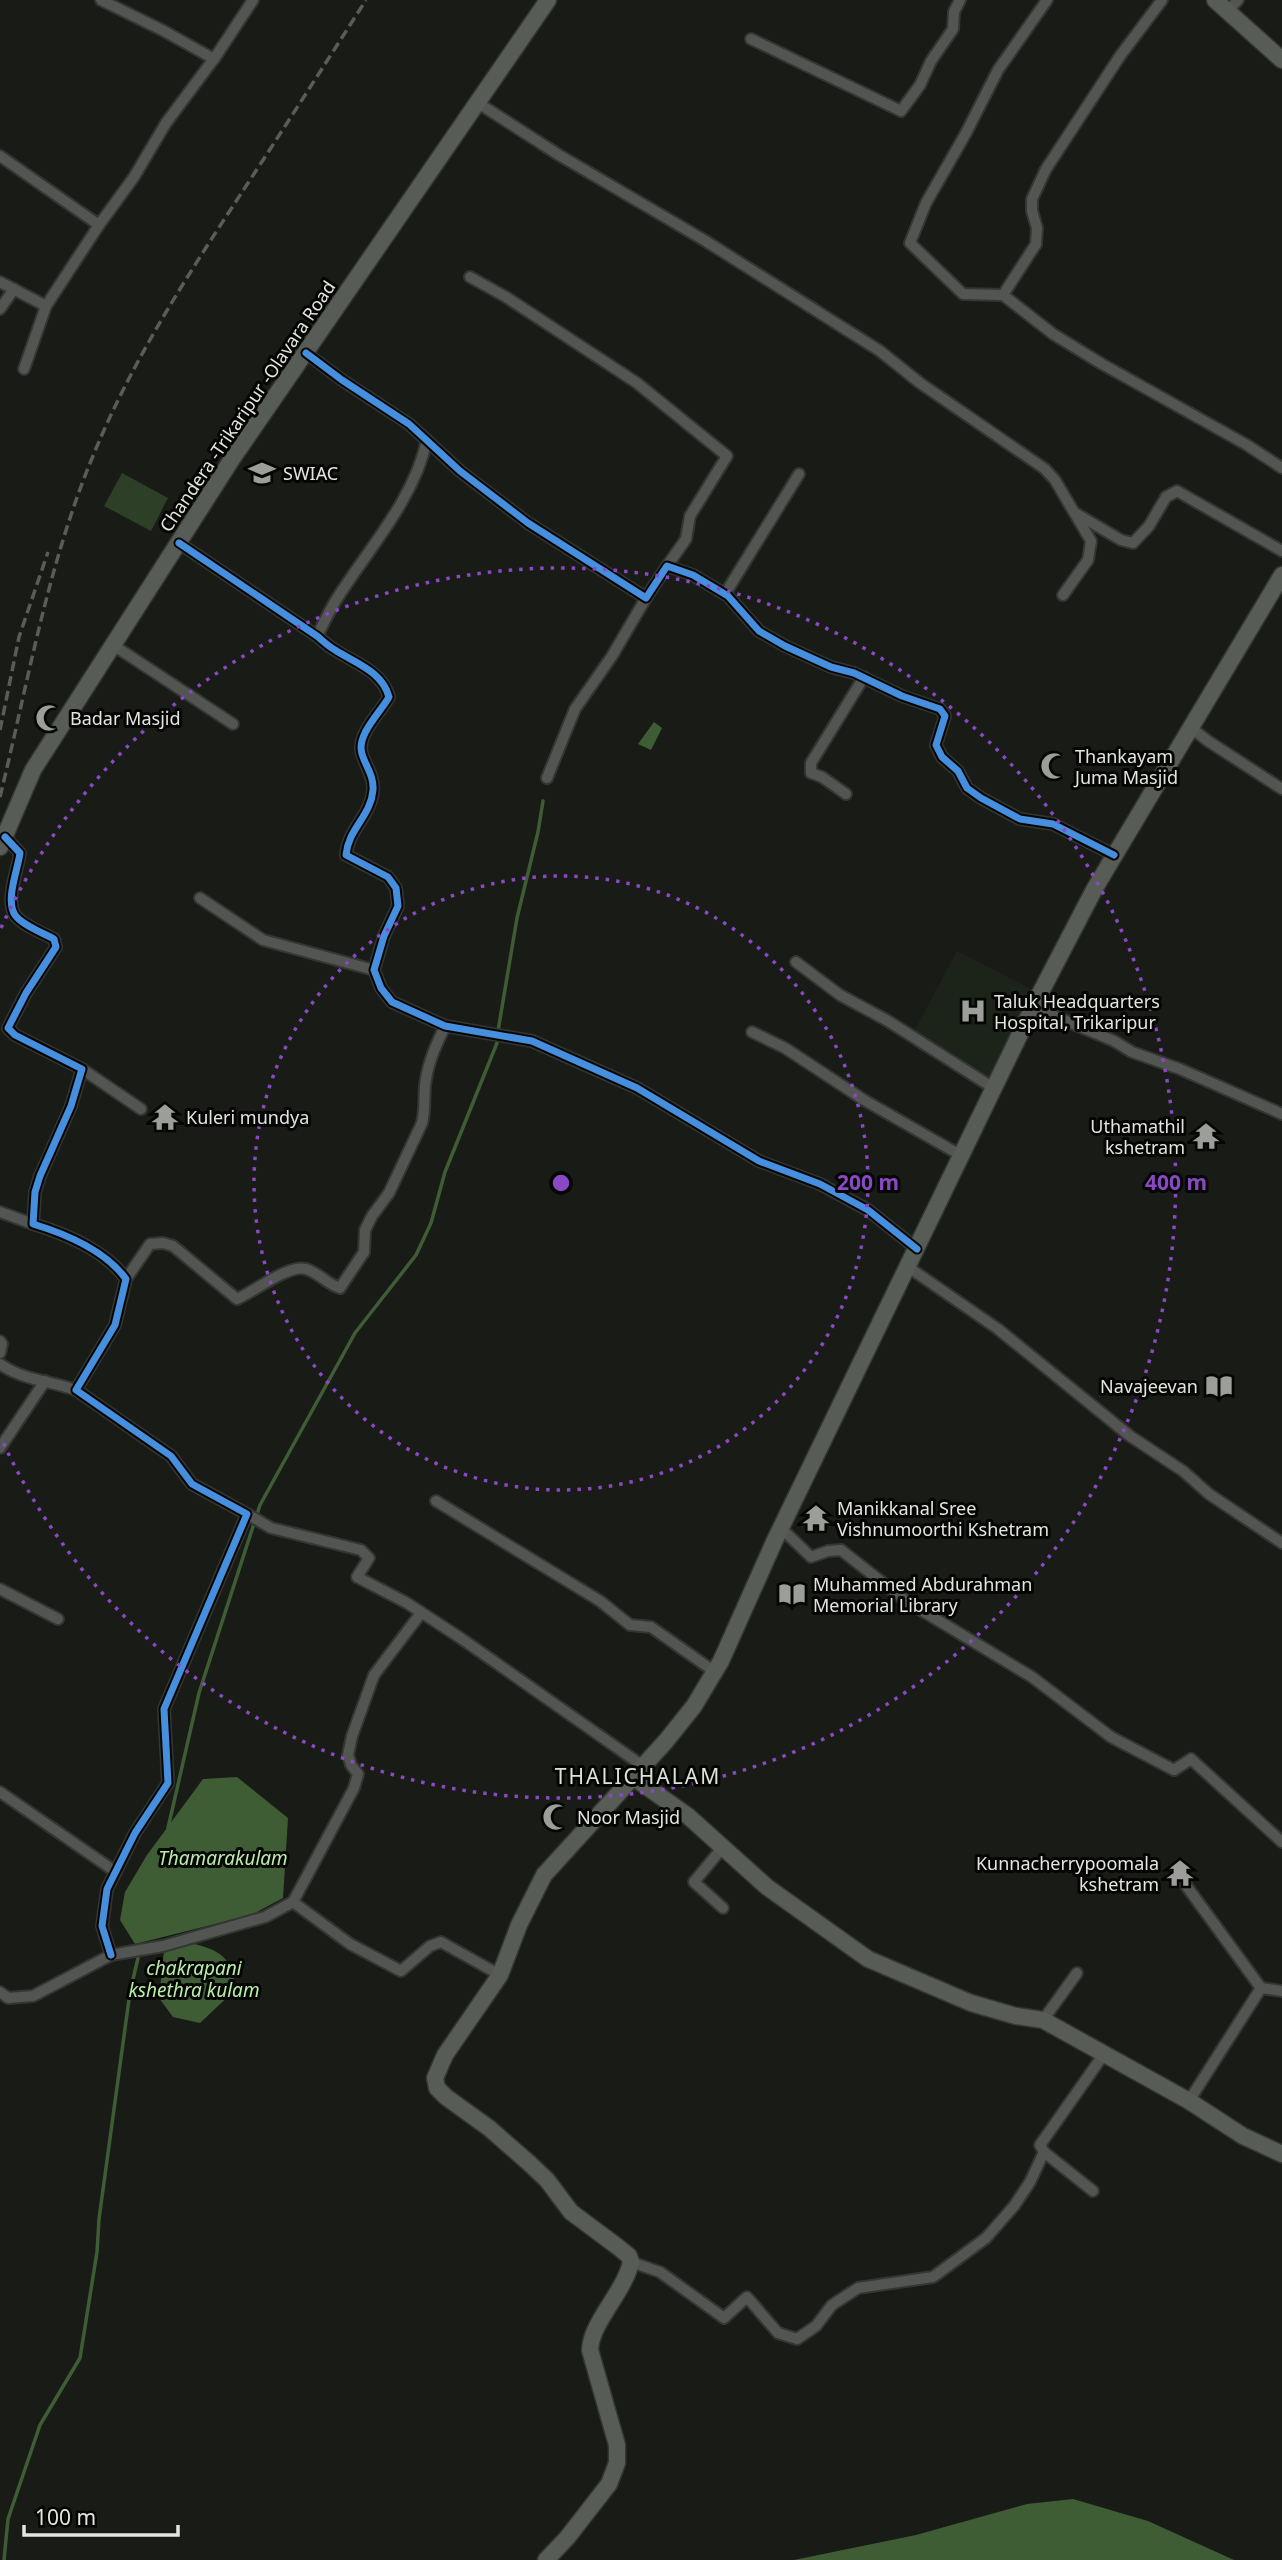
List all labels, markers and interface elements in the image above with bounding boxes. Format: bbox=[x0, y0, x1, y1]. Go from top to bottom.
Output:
street label: Chandera -Trikaripur -Olavara Road bbox=[154, 276, 340, 536]
school or university icon: SWIAC bbox=[247, 458, 277, 488]
place label: SWIAC bbox=[283, 461, 338, 485]
mosque icon: Badar Masjid bbox=[34, 703, 64, 733]
place label: Badar Masjid bbox=[70, 706, 180, 730]
place label: Thankayam Juma Masjid bbox=[1073, 744, 1178, 789]
mosque icon: Thankayam Juma Masjid bbox=[1039, 751, 1069, 781]
place label: Taluk Headquarters Hospital, Trikaripur bbox=[994, 989, 1160, 1034]
hospital icon: Taluk Headquarters Hospital, Trikaripur bbox=[958, 996, 988, 1026]
temple icon: Kuleri mundya bbox=[150, 1102, 180, 1132]
place label: Kuleri mundya bbox=[186, 1105, 309, 1129]
place label: Uthamathil kshetram bbox=[1090, 1114, 1185, 1159]
temple icon: Uthamathil kshetram bbox=[1191, 1121, 1221, 1151]
text: 200 m bbox=[837, 1168, 899, 1196]
text: 400 m bbox=[1145, 1168, 1207, 1196]
centre of rings bbox=[549, 1171, 573, 1195]
library icon: Navajeevan bbox=[1204, 1371, 1234, 1401]
place label: Navajeevan bbox=[1100, 1374, 1198, 1398]
place label: Manikkanal Sree Vishnumoorthi Kshetram bbox=[837, 1496, 1049, 1541]
temple icon: Manikkanal Sree Vishnumoorthi Kshetram bbox=[801, 1503, 831, 1533]
place label: Muhammed Abdurahman Memorial Library bbox=[813, 1572, 1032, 1617]
library icon: Muhammed Abdurahman Memorial Library bbox=[777, 1579, 807, 1609]
district label: THALICHALAM bbox=[555, 1762, 721, 1790]
mosque icon: Noor Masjid bbox=[541, 1802, 571, 1832]
place label: Noor Masjid bbox=[577, 1805, 680, 1829]
water label: Thamarakulam bbox=[158, 1845, 288, 1871]
place label: Kunnacherrypoomala kshetram bbox=[976, 1851, 1159, 1896]
temple icon: Kunnacherrypoomala kshetram bbox=[1165, 1858, 1195, 1888]
water label: chakrapani kshethra kulam bbox=[128, 1955, 260, 2003]
scale bar bbox=[24, 2494, 178, 2538]
text: 100 m bbox=[35, 2503, 96, 2531]

